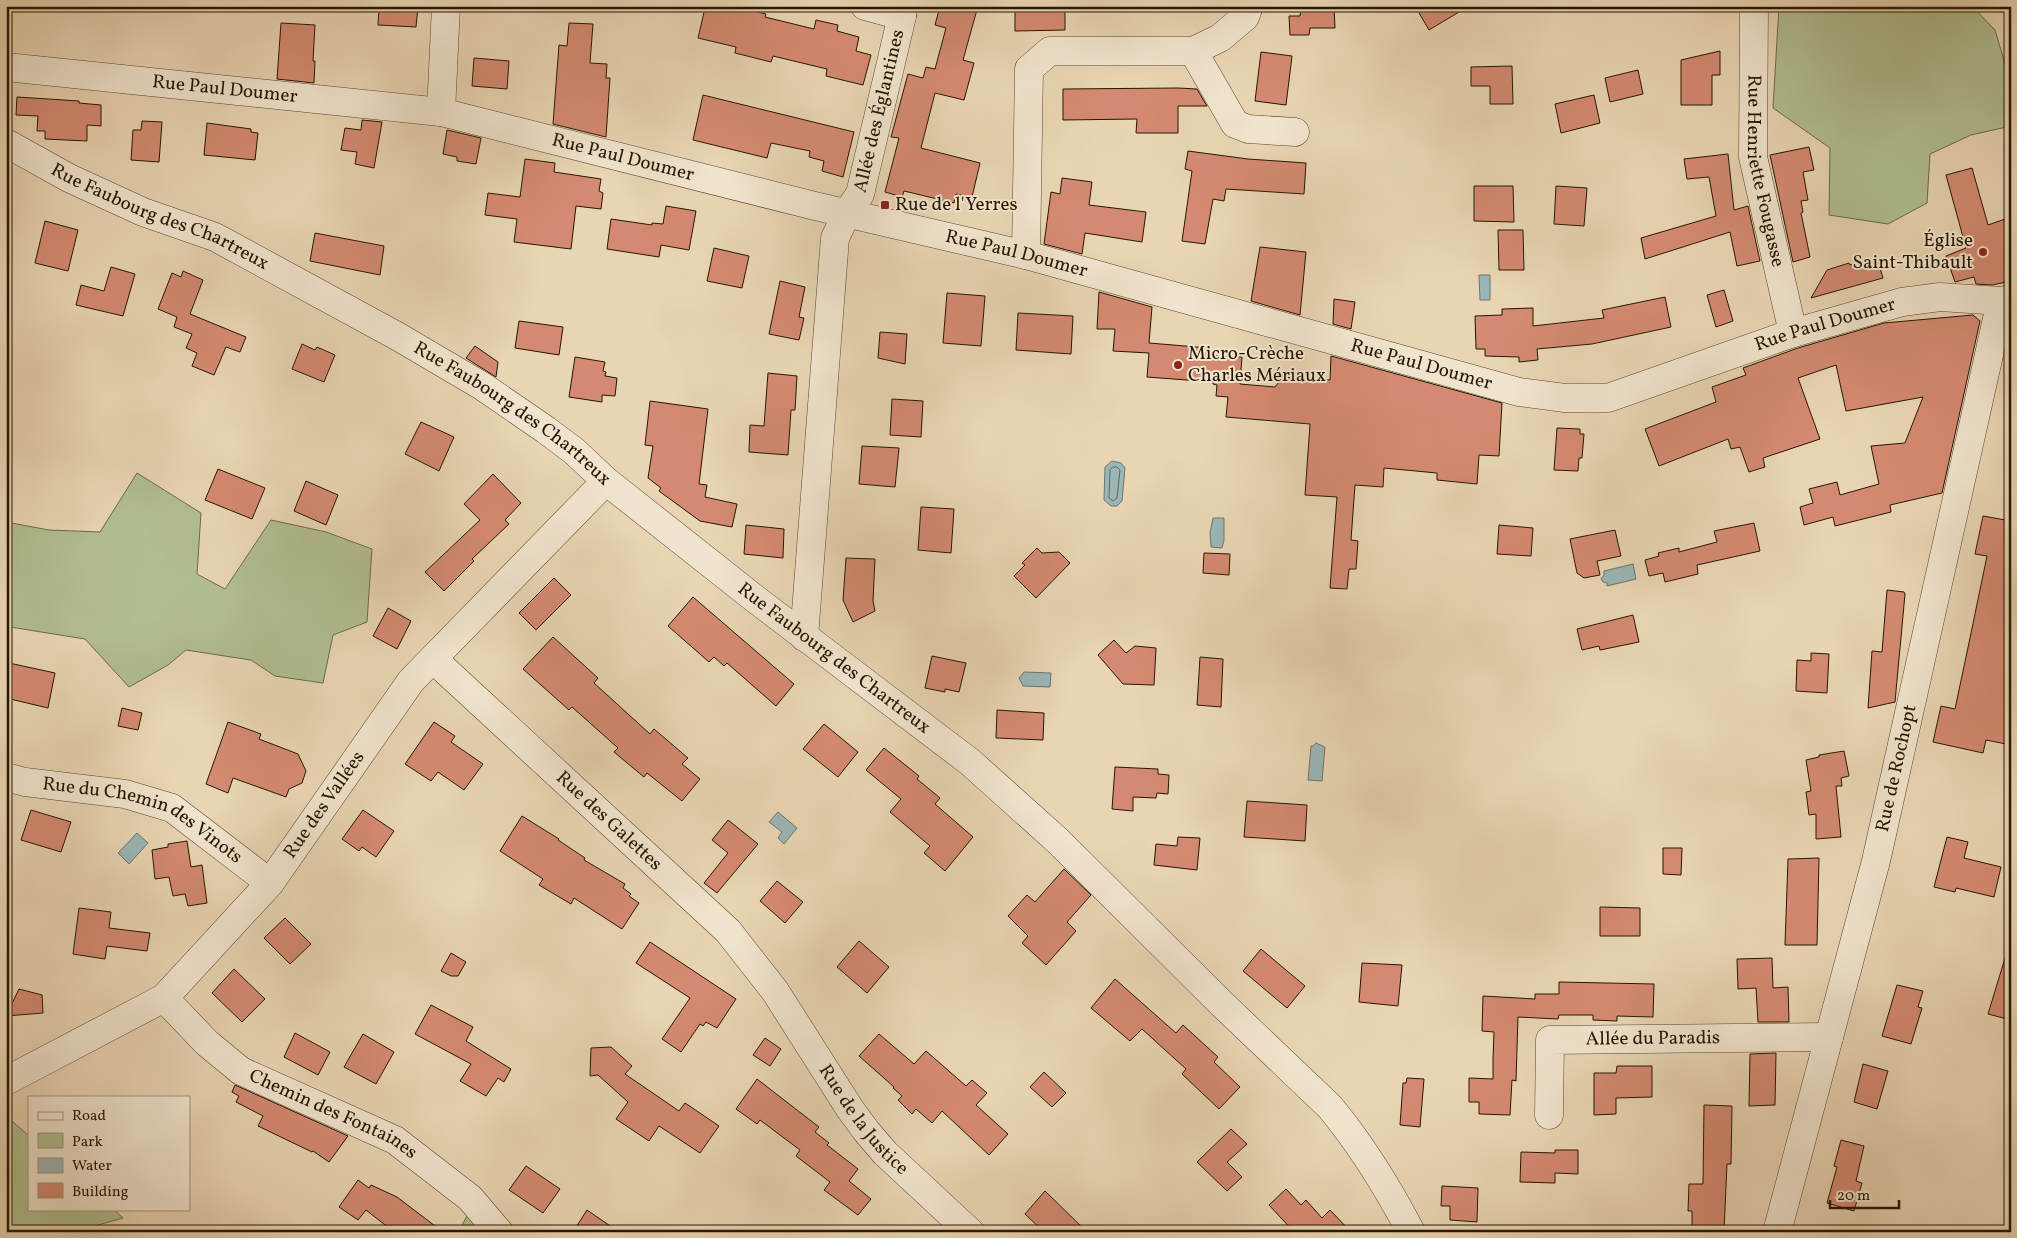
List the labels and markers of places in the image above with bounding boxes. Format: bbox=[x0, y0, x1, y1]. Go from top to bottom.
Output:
place label: Rue de l'Yerres bbox=[895, 192, 1018, 218]
marker: Rue de l'Yerres bbox=[879, 199, 891, 211]
place label: Église Saint-Thibault bbox=[1853, 228, 1973, 276]
marker: Église Saint-Thibault bbox=[1977, 246, 1989, 258]
place label: Micro-Crèche Charles Mériaux bbox=[1188, 341, 1326, 389]
marker: Micro-Crèche Charles Mériaux bbox=[1172, 359, 1184, 371]

